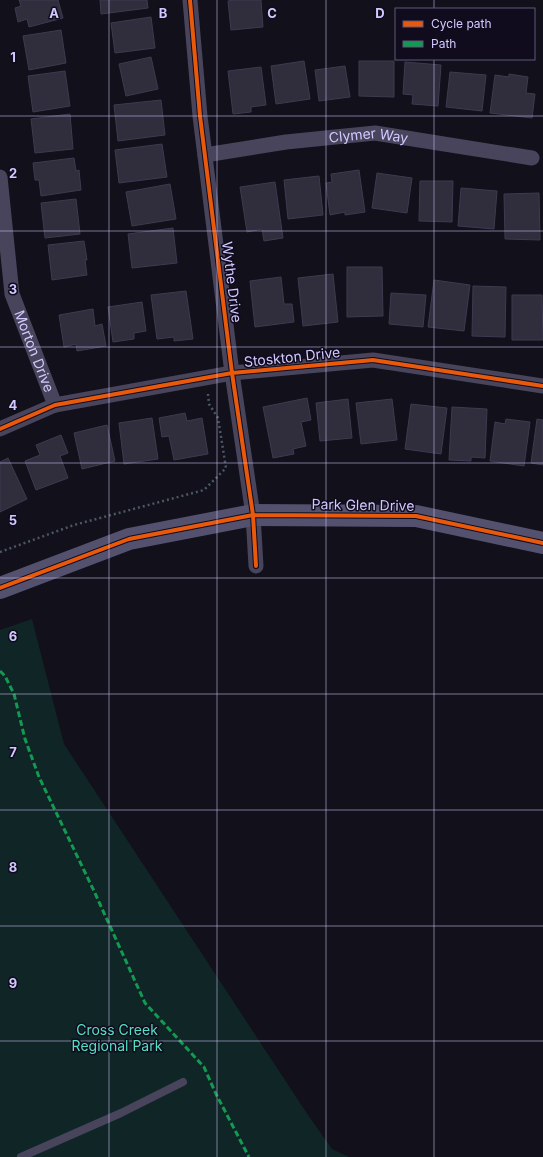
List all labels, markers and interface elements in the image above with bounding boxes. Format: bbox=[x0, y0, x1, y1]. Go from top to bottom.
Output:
text: A bbox=[49, 5, 59, 21]
text: B bbox=[159, 5, 168, 21]
text: C bbox=[267, 5, 277, 21]
text: D bbox=[375, 5, 385, 21]
legend bbox=[395, 8, 535, 60]
text: Cycle path bbox=[431, 16, 492, 31]
text: Path bbox=[431, 36, 456, 51]
text: 1 bbox=[10, 49, 16, 65]
street label: Clymer Way bbox=[328, 124, 410, 146]
text: 2 bbox=[9, 165, 17, 181]
street label: Wythe Drive bbox=[219, 240, 246, 323]
text: 3 bbox=[9, 281, 17, 297]
street label: Morton Drive bbox=[11, 308, 58, 394]
street label: Stoskton Drive bbox=[243, 343, 341, 370]
text: 4 bbox=[9, 397, 18, 413]
street label: Park Glen Drive bbox=[311, 495, 415, 514]
text: 5 bbox=[9, 512, 17, 528]
text: 6 bbox=[9, 628, 17, 644]
text: 7 bbox=[9, 744, 17, 760]
text: 8 bbox=[9, 859, 17, 875]
text: 9 bbox=[9, 975, 17, 991]
park label: Cross Creek Regional Park bbox=[72, 1021, 163, 1054]

